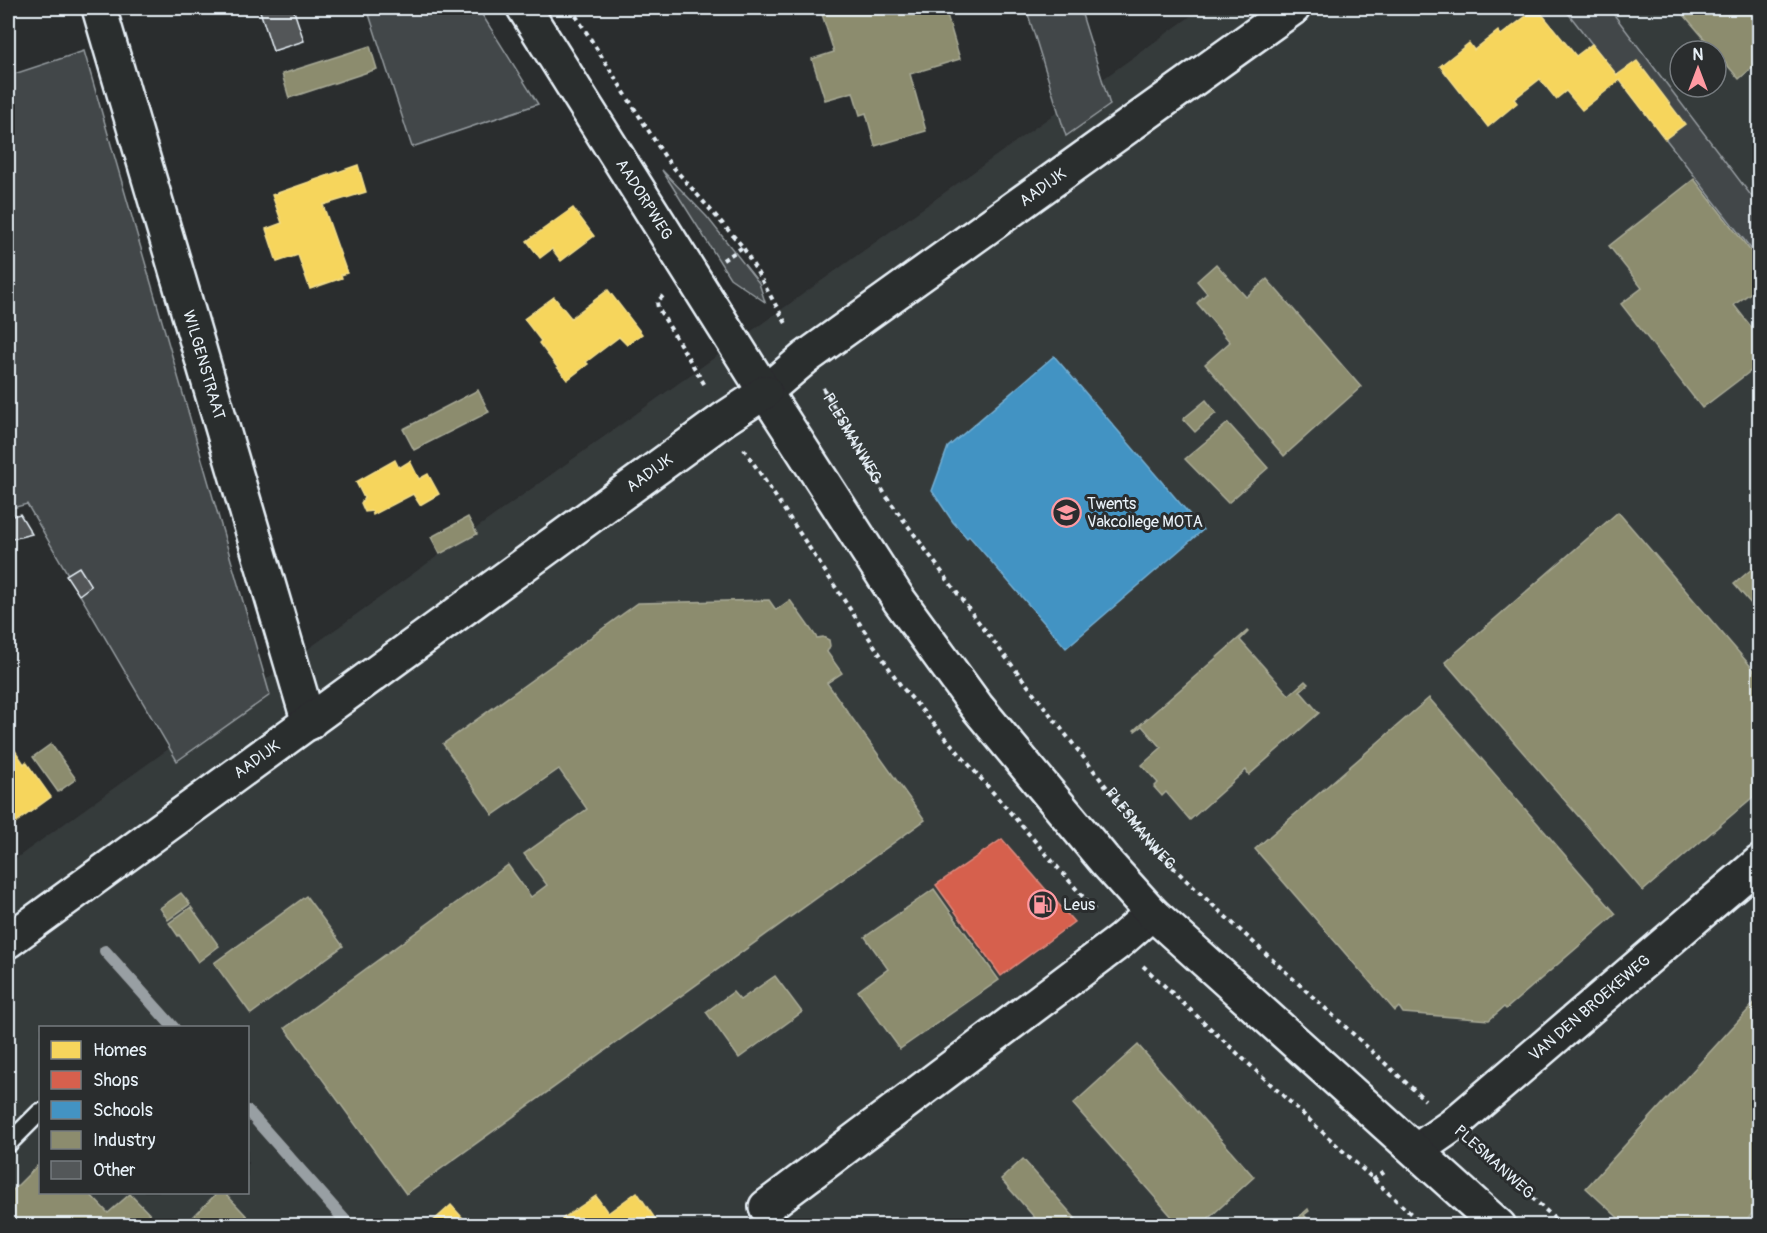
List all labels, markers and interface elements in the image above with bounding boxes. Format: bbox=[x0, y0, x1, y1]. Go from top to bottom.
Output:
north arrow bbox=[1668, 39, 1728, 99]
text: N bbox=[1693, 45, 1704, 65]
street label: AADORPWEG bbox=[611, 155, 677, 244]
street label: AADIJK bbox=[1015, 164, 1070, 211]
street label: WILGENSTRAAT bbox=[178, 308, 229, 422]
street label: PLESMANWEG bbox=[818, 389, 886, 487]
street label: AADIJK bbox=[622, 449, 677, 497]
place label: Twents Vakcollege MOTA bbox=[1087, 494, 1203, 532]
school or university icon: Twents Vakcollege MOTA bbox=[1050, 497, 1082, 529]
street label: AADIJK bbox=[230, 736, 284, 783]
street label: PLESMANWEG bbox=[1101, 784, 1180, 874]
fuel station icon: Leus bbox=[1026, 889, 1058, 921]
place label: Leus bbox=[1063, 895, 1095, 915]
street label: VAN DEN BROEKEWEG bbox=[1525, 950, 1655, 1065]
legend bbox=[39, 1026, 249, 1194]
text: Homes bbox=[93, 1039, 146, 1062]
text: Shops bbox=[93, 1069, 138, 1092]
text: Schools bbox=[93, 1099, 153, 1122]
street label: PLESMANWEG bbox=[1450, 1121, 1538, 1203]
text: Industry bbox=[93, 1129, 156, 1152]
text: Other bbox=[93, 1159, 136, 1182]

